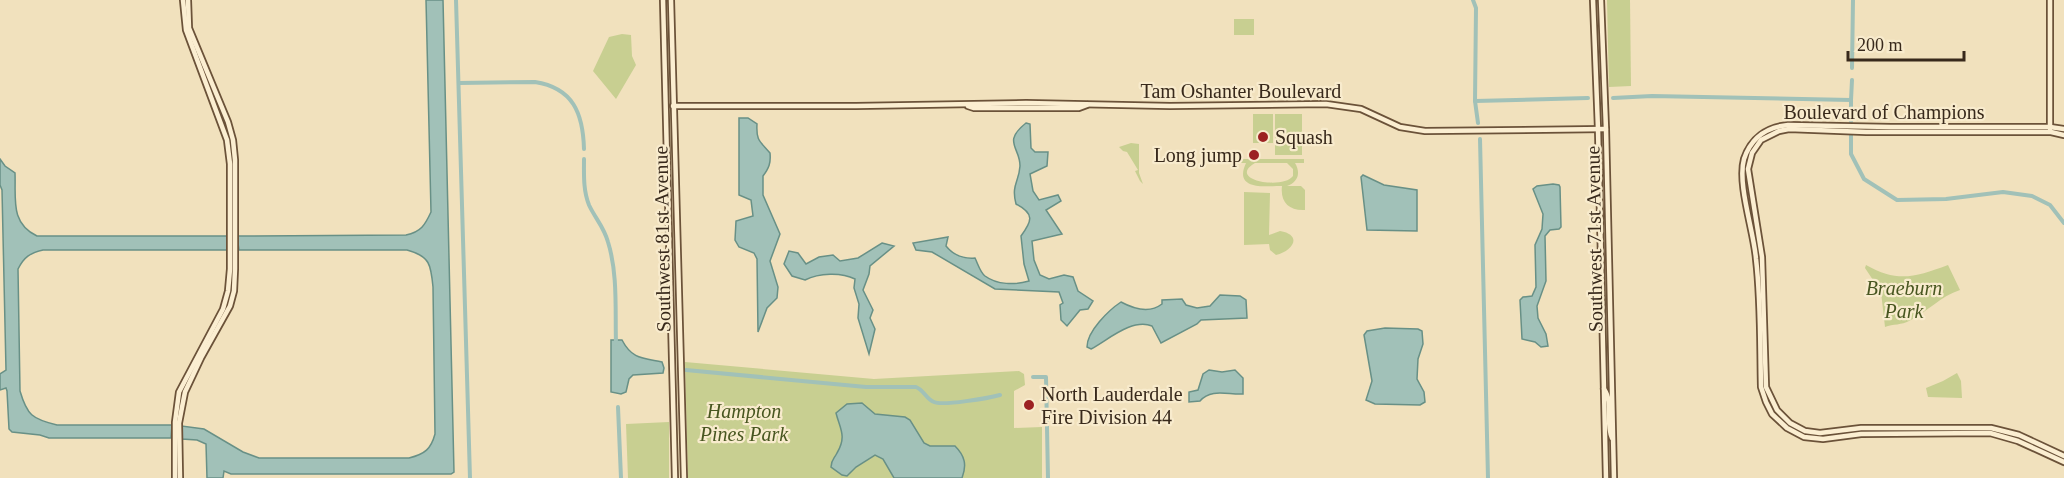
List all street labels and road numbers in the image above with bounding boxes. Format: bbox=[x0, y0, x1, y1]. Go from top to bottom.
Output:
street label: Tam Oshanter Boulevard bbox=[1141, 80, 1341, 102]
street label: Boulevard of Champions bbox=[1783, 101, 1985, 124]
street label: Southwest 81st Avenue bbox=[649, 146, 675, 332]
street label: Southwest 71st Avenue bbox=[1581, 146, 1607, 332]

